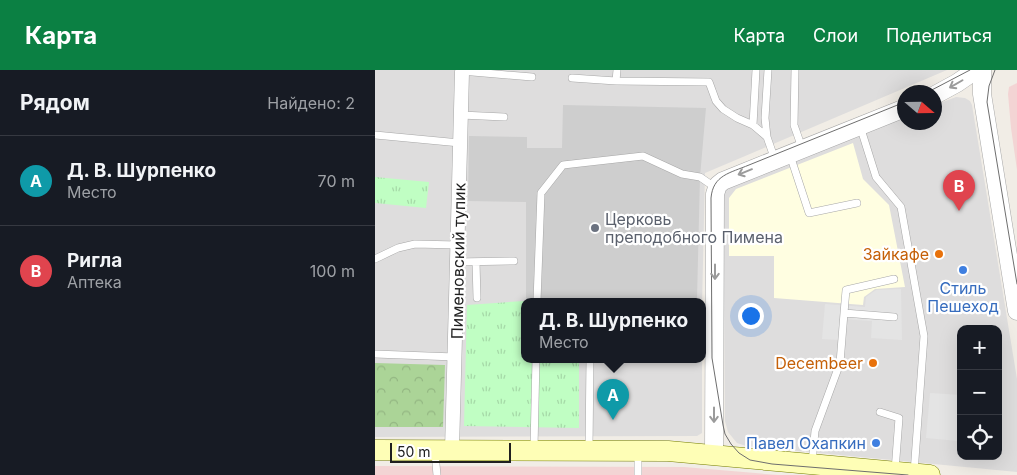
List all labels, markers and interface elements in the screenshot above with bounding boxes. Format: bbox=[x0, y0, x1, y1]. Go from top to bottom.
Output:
text: Карта bbox=[25, 21, 97, 50]
text: Карта bbox=[733, 25, 785, 46]
text: Слои bbox=[813, 25, 858, 46]
text: Поделиться bbox=[886, 25, 992, 46]
one-way arrow bbox=[949, 79, 964, 89]
north arrow bbox=[897, 85, 942, 130]
text: Рядом bbox=[20, 90, 90, 115]
text: Найдено: 2 bbox=[267, 93, 355, 113]
text: Д. В. Шурпенко bbox=[67, 159, 216, 182]
one-way arrow bbox=[738, 167, 753, 177]
pin: B bbox=[943, 170, 975, 211]
text: A bbox=[30, 171, 42, 191]
text: 70 m bbox=[318, 171, 355, 191]
text: Место bbox=[67, 182, 117, 202]
street label: Пименовский тупик bbox=[447, 182, 469, 339]
place label: Церковь преподобного Пимена bbox=[605, 209, 783, 247]
marker: Церковь преподобного Пимена bbox=[589, 222, 601, 234]
place label: Зайкафе bbox=[863, 244, 929, 264]
marker: Зайкафе bbox=[933, 248, 945, 260]
text: Ригла bbox=[67, 249, 122, 272]
text: B bbox=[31, 261, 41, 281]
text: 100 m bbox=[310, 261, 355, 281]
one-way arrow bbox=[710, 264, 720, 280]
marker: Стиль Пешеход bbox=[957, 264, 969, 276]
text: Аптека bbox=[67, 272, 122, 292]
place label: Стиль Пешеход bbox=[927, 278, 999, 316]
popup bbox=[521, 298, 706, 363]
your location bbox=[738, 303, 764, 329]
text: Д. В. Шурпенко bbox=[539, 309, 688, 332]
map controls bbox=[957, 325, 1002, 460]
button: + bbox=[957, 325, 1002, 370]
text: Место bbox=[539, 332, 589, 352]
place label: Decembeer bbox=[775, 353, 863, 373]
marker: Decembeer bbox=[867, 357, 879, 369]
button: − bbox=[957, 370, 1002, 415]
pin: A bbox=[597, 379, 629, 420]
one-way arrow bbox=[709, 406, 719, 423]
button: locate bbox=[957, 415, 1002, 460]
place label: Павел Охапкин bbox=[746, 433, 866, 453]
marker: Павел Охапкин bbox=[870, 437, 882, 449]
scale bar bbox=[390, 440, 511, 463]
text: 50 m bbox=[397, 443, 431, 460]

